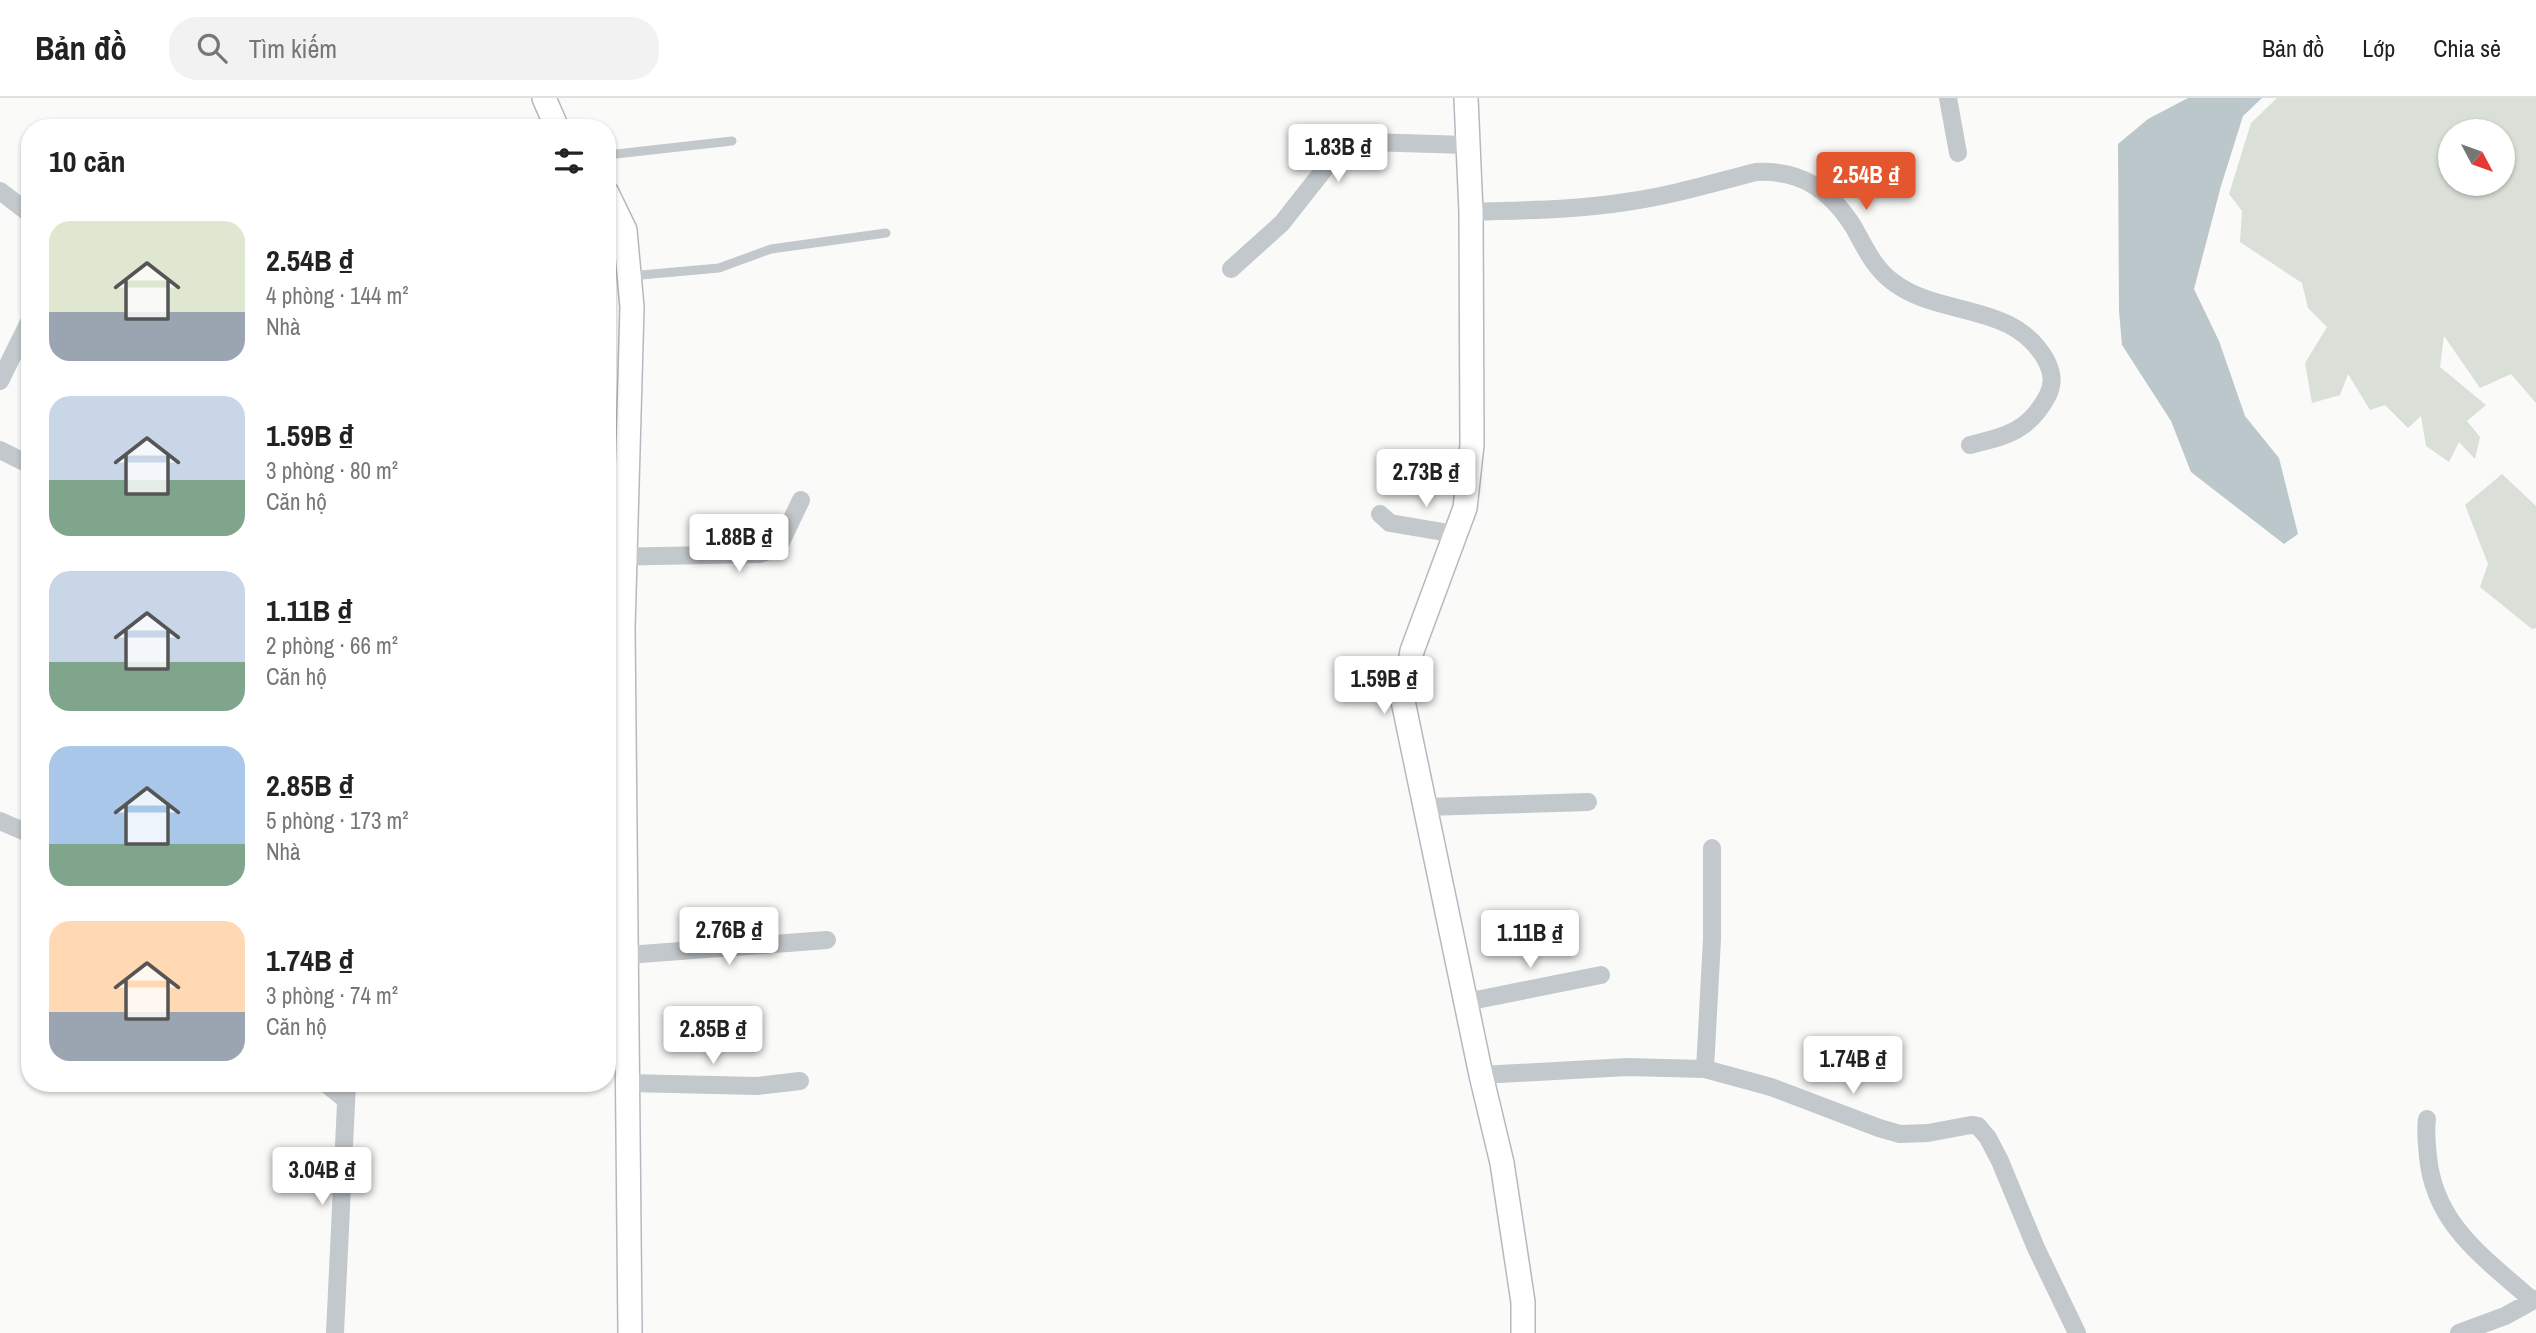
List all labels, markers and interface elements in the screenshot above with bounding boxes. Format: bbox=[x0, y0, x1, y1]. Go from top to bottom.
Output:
search box bbox=[169, 17, 659, 80]
text: Bản đồ bbox=[35, 26, 127, 70]
icon: search bbox=[193, 29, 231, 67]
text: Tìm kiếm bbox=[249, 31, 337, 66]
text: Bản đồ bbox=[2262, 32, 2324, 64]
text: Lớp bbox=[2362, 32, 2395, 64]
text: Chia sẻ bbox=[2433, 32, 2501, 64]
north arrow bbox=[2438, 119, 2515, 196]
map controls bbox=[2438, 119, 2515, 196]
pin: 1.83B ₫ bbox=[1273, 125, 1403, 184]
text: 1.83B ₫ bbox=[1304, 131, 1372, 162]
text: 10 căn bbox=[49, 141, 126, 181]
icon: filters bbox=[550, 142, 588, 180]
pin: 2.54B ₫ bbox=[1801, 152, 1931, 212]
text: 2.54B ₫ bbox=[1832, 159, 1900, 190]
text: 2.54B ₫ bbox=[266, 240, 354, 280]
icon: home bbox=[105, 249, 189, 333]
text: 4 phòng · 144 m² bbox=[266, 280, 409, 311]
text: Nhà bbox=[266, 311, 301, 342]
text: 1.59B ₫ bbox=[266, 415, 354, 455]
icon: home bbox=[105, 424, 189, 508]
pin: 2.73B ₫ bbox=[1361, 450, 1491, 509]
text: 3 phòng · 80 m² bbox=[266, 455, 398, 486]
text: 2.73B ₫ bbox=[1392, 456, 1460, 487]
text: Căn hộ bbox=[266, 486, 327, 517]
pin: 1.88B ₫ bbox=[674, 514, 804, 574]
text: 1.88B ₫ bbox=[705, 521, 773, 552]
text: 1.11B ₫ bbox=[266, 590, 352, 630]
icon: home bbox=[105, 599, 189, 683]
text: 2 phòng · 66 m² bbox=[266, 630, 398, 661]
pin: 1.59B ₫ bbox=[1319, 656, 1449, 716]
text: Căn hộ bbox=[266, 661, 327, 692]
text: 1.59B ₫ bbox=[1350, 663, 1418, 694]
text: 2.85B ₫ bbox=[266, 765, 354, 805]
icon: home bbox=[105, 774, 189, 858]
text: 5 phòng · 173 m² bbox=[266, 805, 409, 836]
text: Nhà bbox=[266, 836, 301, 867]
pin: 2.76B ₫ bbox=[664, 908, 794, 967]
pin: 1.11B ₫ bbox=[1465, 910, 1595, 970]
text: 2.76B ₫ bbox=[695, 914, 763, 945]
text: 1.11B ₫ bbox=[1497, 917, 1563, 948]
text: 1.74B ₫ bbox=[266, 940, 354, 980]
icon: home bbox=[105, 949, 189, 1033]
text: 3 phòng · 74 m² bbox=[266, 980, 398, 1011]
pin: 2.85B ₫ bbox=[648, 1006, 778, 1066]
text: Căn hộ bbox=[266, 1011, 327, 1042]
text: 2.85B ₫ bbox=[679, 1013, 747, 1044]
pin: 1.74B ₫ bbox=[1788, 1037, 1918, 1096]
text: 1.74B ₫ bbox=[1819, 1043, 1887, 1074]
pin: 3.04B ₫ bbox=[257, 1148, 387, 1207]
text: 3.04B ₫ bbox=[288, 1154, 356, 1185]

